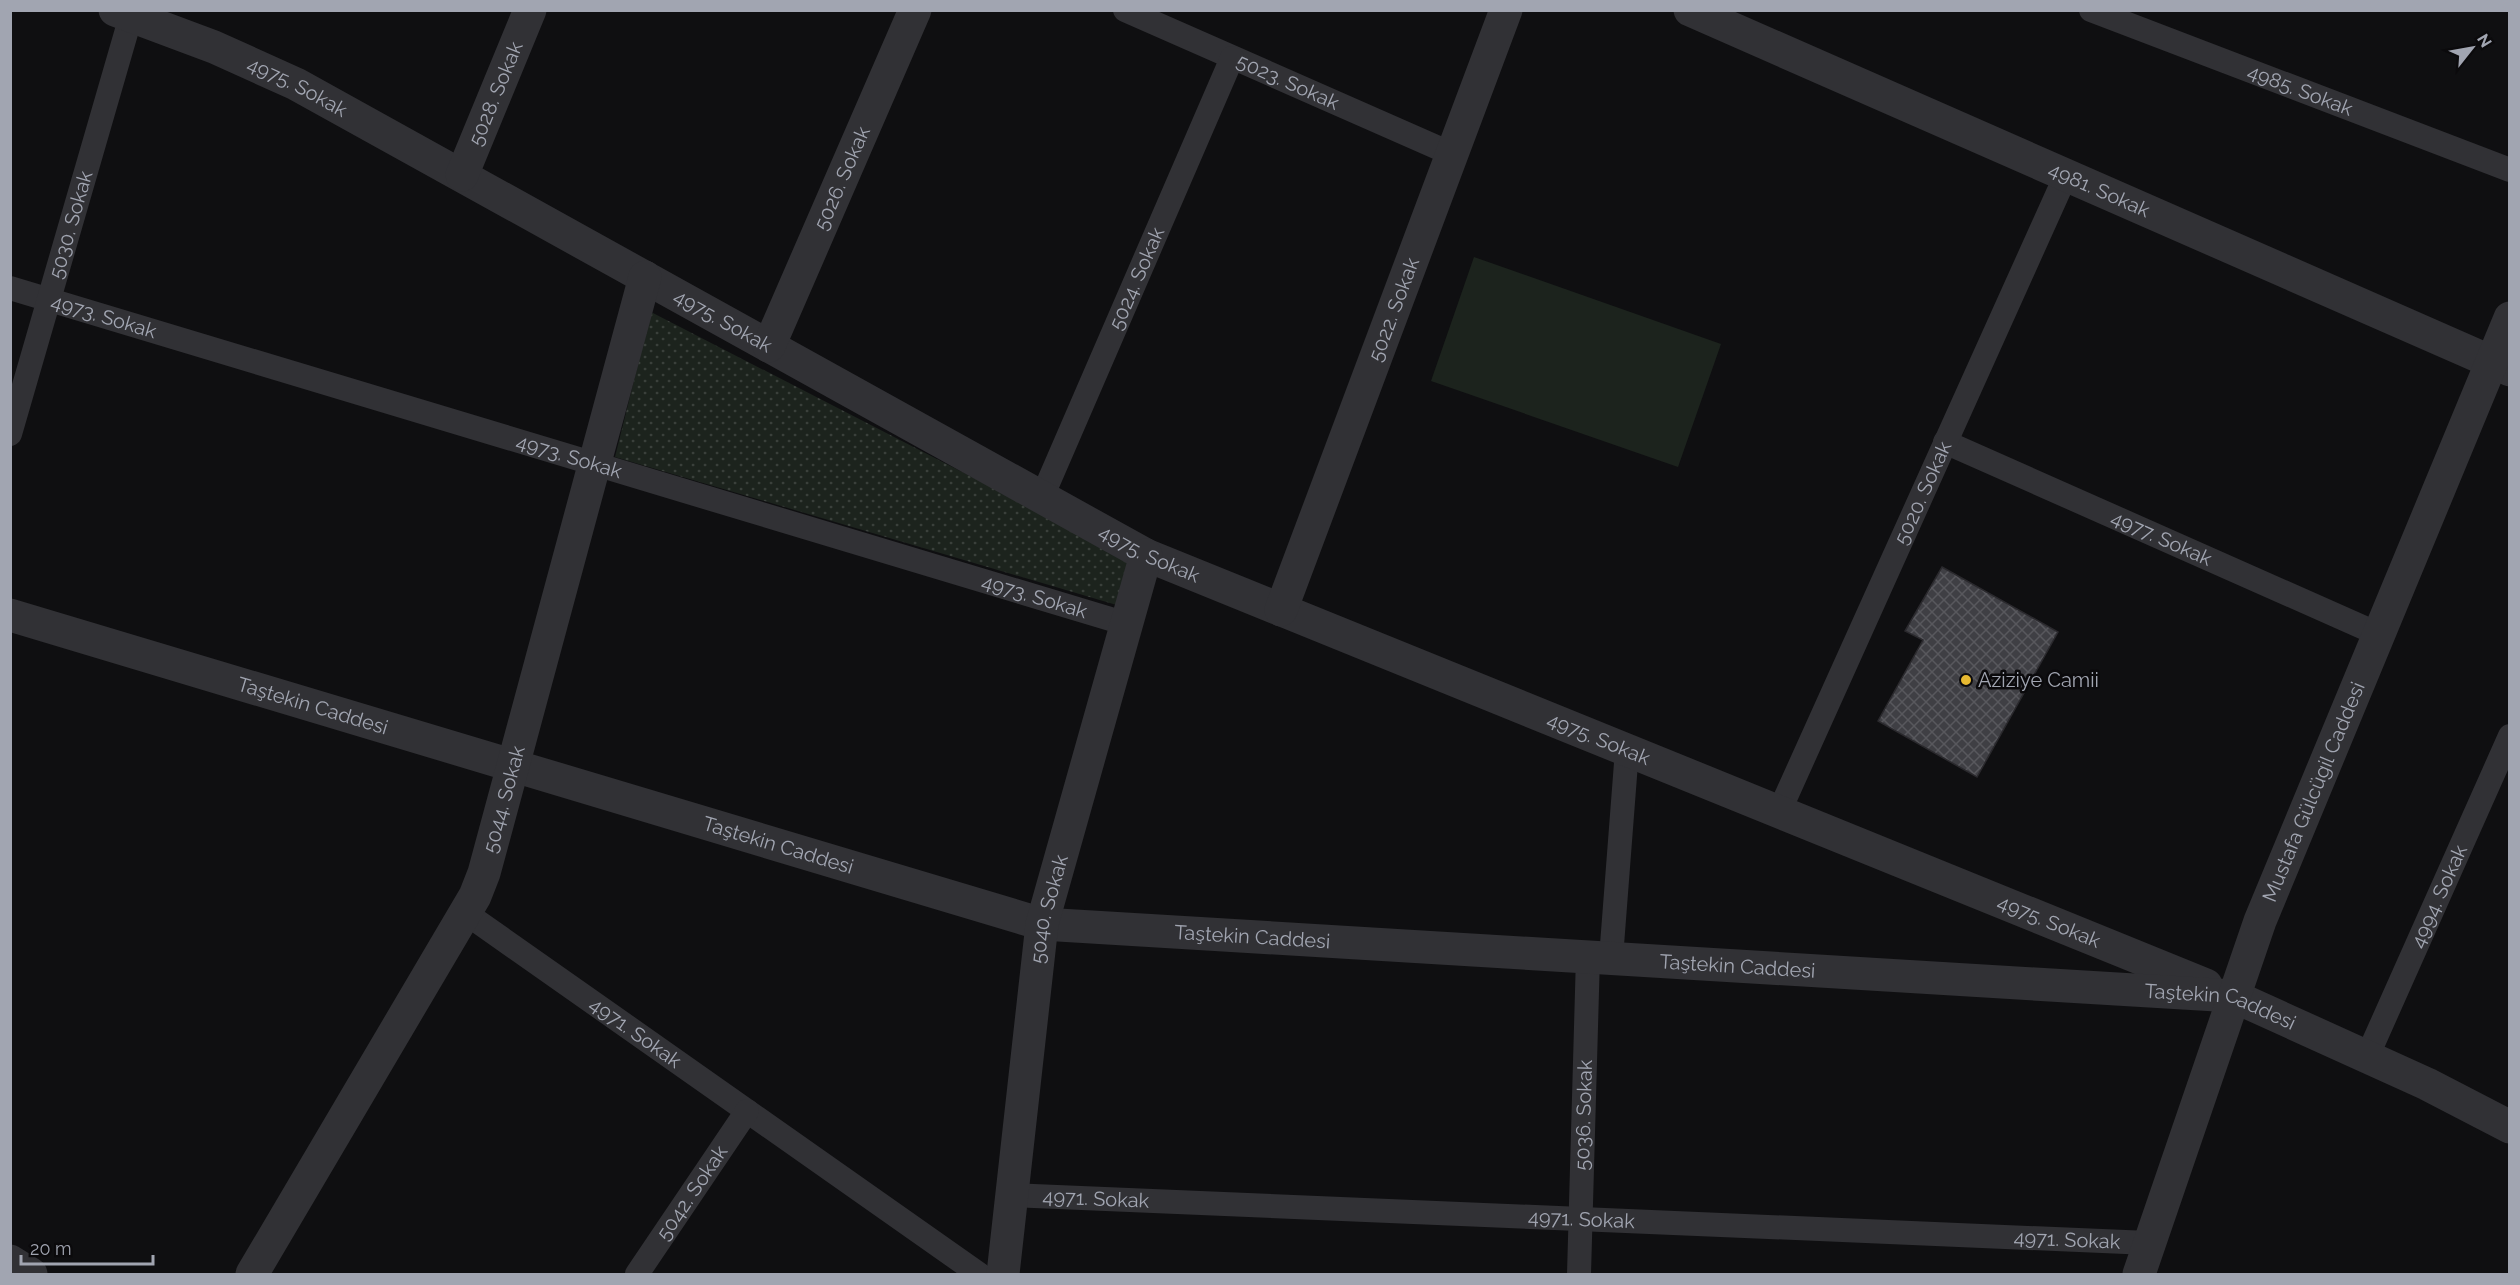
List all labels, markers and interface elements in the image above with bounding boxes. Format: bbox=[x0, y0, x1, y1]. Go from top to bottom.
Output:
north arrow bbox=[2442, 18, 2502, 78]
text: N bbox=[2473, 30, 2496, 51]
street label: 5028. Sokak bbox=[463, 38, 528, 149]
street label: 5023. Sokak bbox=[1233, 49, 1343, 115]
street label: 4975. Sokak bbox=[244, 52, 352, 122]
street label: 4985. Sokak bbox=[2244, 59, 2357, 121]
street label: 5026. Sokak bbox=[809, 122, 875, 234]
street label: 4981. Sokak bbox=[2045, 157, 2154, 223]
street label: 5030. Sokak bbox=[44, 168, 98, 281]
street label: 5024. Sokak bbox=[1104, 223, 1169, 334]
street label: 5022. Sokak bbox=[1363, 254, 1424, 365]
street label: 4975. Sokak bbox=[670, 284, 777, 358]
street label: 4973. Sokak bbox=[48, 289, 160, 344]
street label: 4973. Sokak bbox=[514, 429, 625, 484]
street label: 5020. Sokak bbox=[1889, 437, 1957, 548]
street label: 4977. Sokak bbox=[2108, 505, 2216, 571]
street label: 4975. Sokak bbox=[1095, 519, 1204, 588]
street label: 4973. Sokak bbox=[979, 569, 1091, 624]
place label: Aziziye Camii bbox=[1978, 668, 2099, 692]
street label: Taştekin Caddesi bbox=[235, 672, 391, 740]
marker: Aziziye Camii bbox=[1959, 673, 1973, 687]
street label: Mustafa Gülcügil Caddesi bbox=[2257, 678, 2370, 905]
street label: 4975. Sokak bbox=[1544, 707, 1654, 770]
street label: 5044. Sokak bbox=[478, 743, 530, 855]
street label: Taştekin Caddesi bbox=[700, 811, 857, 879]
street label: 4994. Sokak bbox=[2405, 841, 2472, 952]
street label: 5040. Sokak bbox=[1026, 852, 1073, 965]
street label: 4975. Sokak bbox=[1994, 890, 2104, 953]
street label: Taştekin Caddesi bbox=[1174, 920, 1331, 953]
street label: Taştekin Caddesi bbox=[1659, 949, 1816, 983]
street label: Taştekin Caddesi bbox=[2144, 979, 2300, 1035]
street label: 4971. Sokak bbox=[585, 992, 686, 1073]
street label: 5036. Sokak bbox=[1570, 1059, 1597, 1171]
street label: 5042. Sokak bbox=[651, 1140, 733, 1245]
street label: 4971. Sokak bbox=[1042, 1184, 1150, 1213]
street label: 4971. Sokak bbox=[1528, 1205, 1636, 1233]
street label: 4971. Sokak bbox=[2013, 1225, 2121, 1254]
scale bar bbox=[21, 1228, 153, 1266]
text: 20 m bbox=[30, 1238, 72, 1259]

